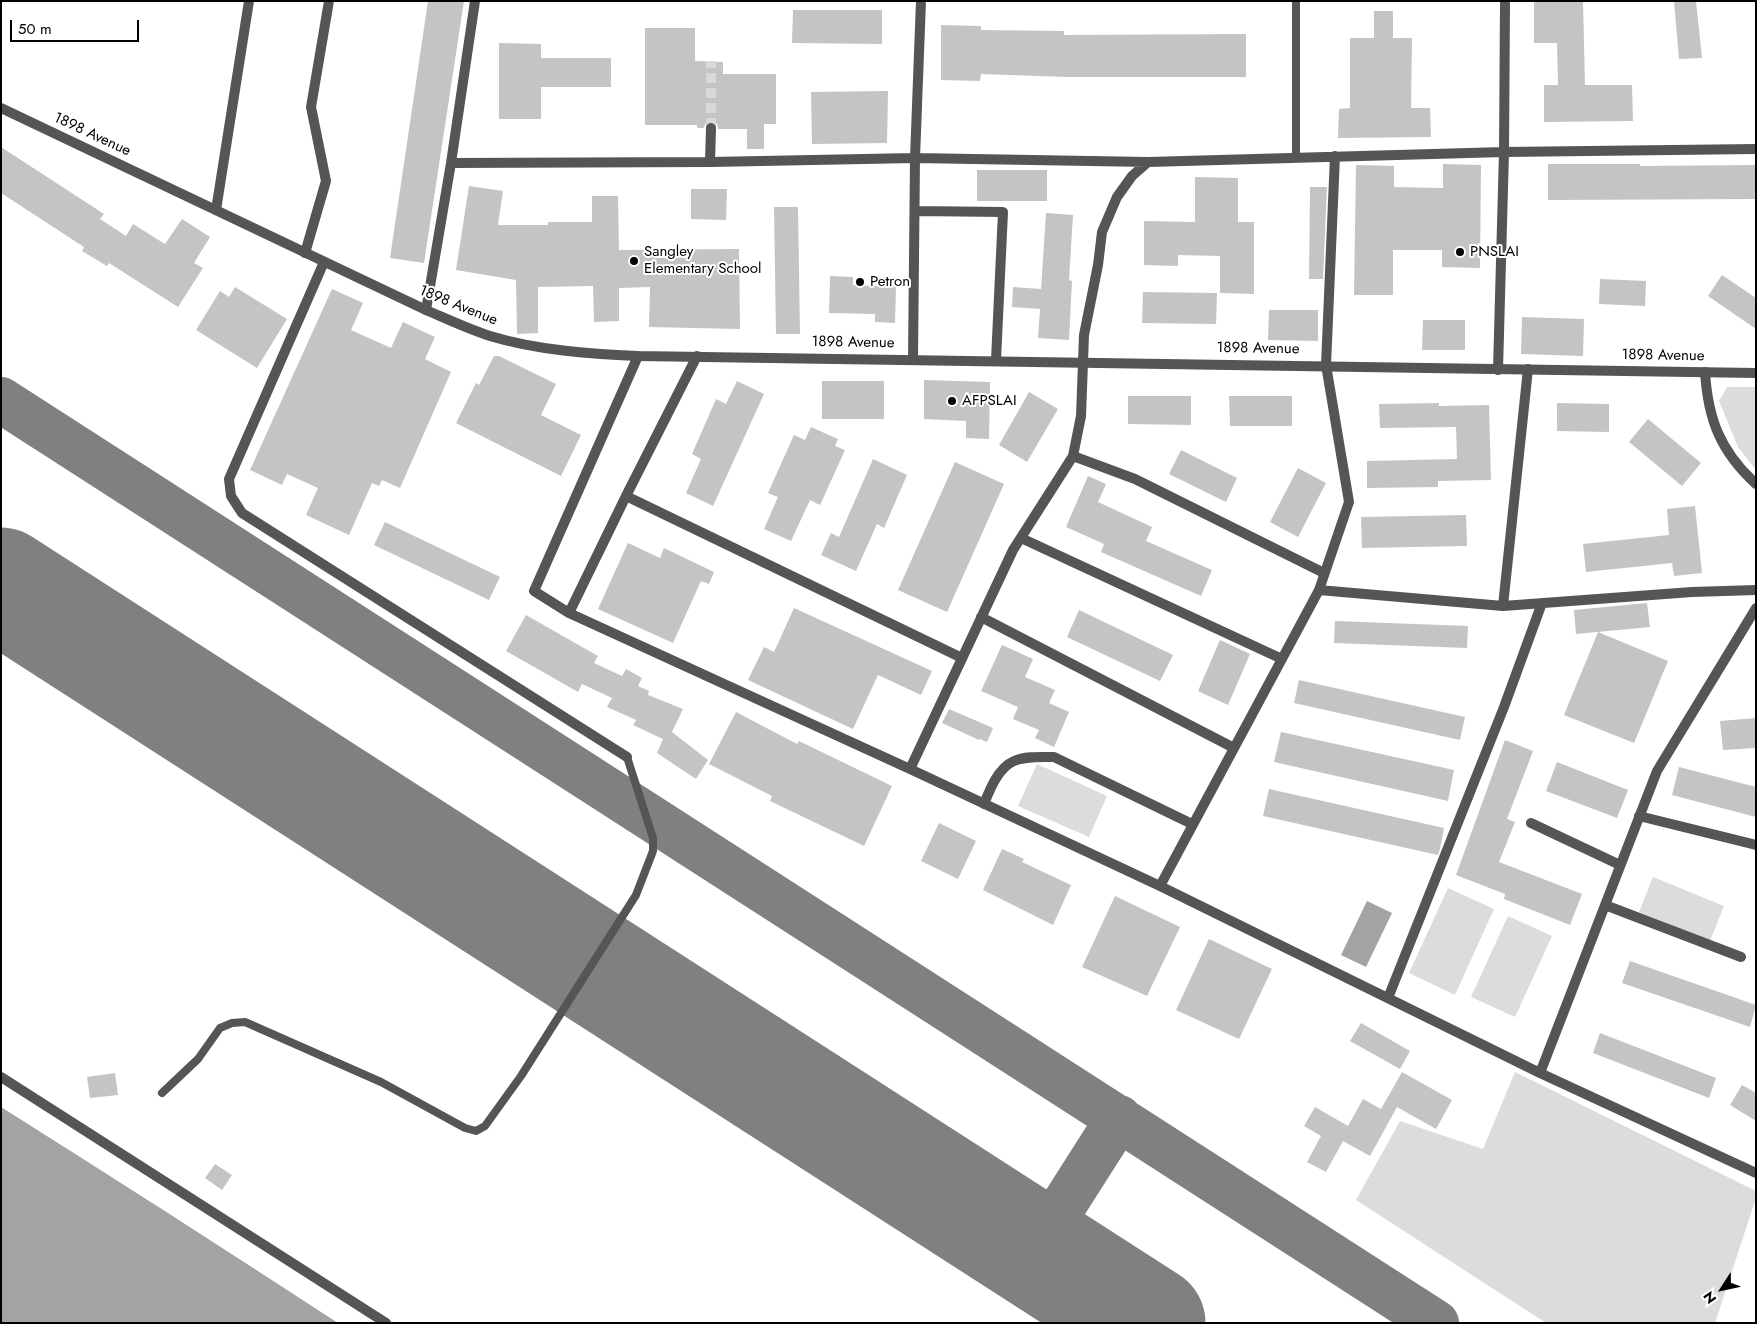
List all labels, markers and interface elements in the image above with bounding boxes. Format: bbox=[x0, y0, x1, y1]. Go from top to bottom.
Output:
scale bar bbox=[12, 10, 141, 42]
text: 50 m bbox=[18, 18, 52, 40]
street label: 1898 Avenue bbox=[51, 109, 133, 161]
place label: Sangley Elementary School bbox=[644, 243, 761, 278]
place label: PNSLAI bbox=[1470, 243, 1519, 261]
marker: PNSLAI bbox=[1454, 246, 1466, 258]
marker: Sangley Elementary School bbox=[628, 255, 640, 267]
place label: Petron bbox=[870, 273, 910, 291]
marker: Petron bbox=[854, 276, 866, 288]
street label: 1898 Avenue bbox=[416, 282, 500, 330]
street label: 1898 Avenue bbox=[811, 333, 895, 353]
street label: 1898 Avenue bbox=[1216, 339, 1300, 359]
street label: 1898 Avenue bbox=[1621, 346, 1705, 366]
place label: AFPSLAI bbox=[962, 392, 1017, 410]
marker: AFPSLAI bbox=[946, 395, 958, 407]
north arrow bbox=[1697, 1264, 1747, 1314]
text: N bbox=[1698, 1287, 1721, 1308]

